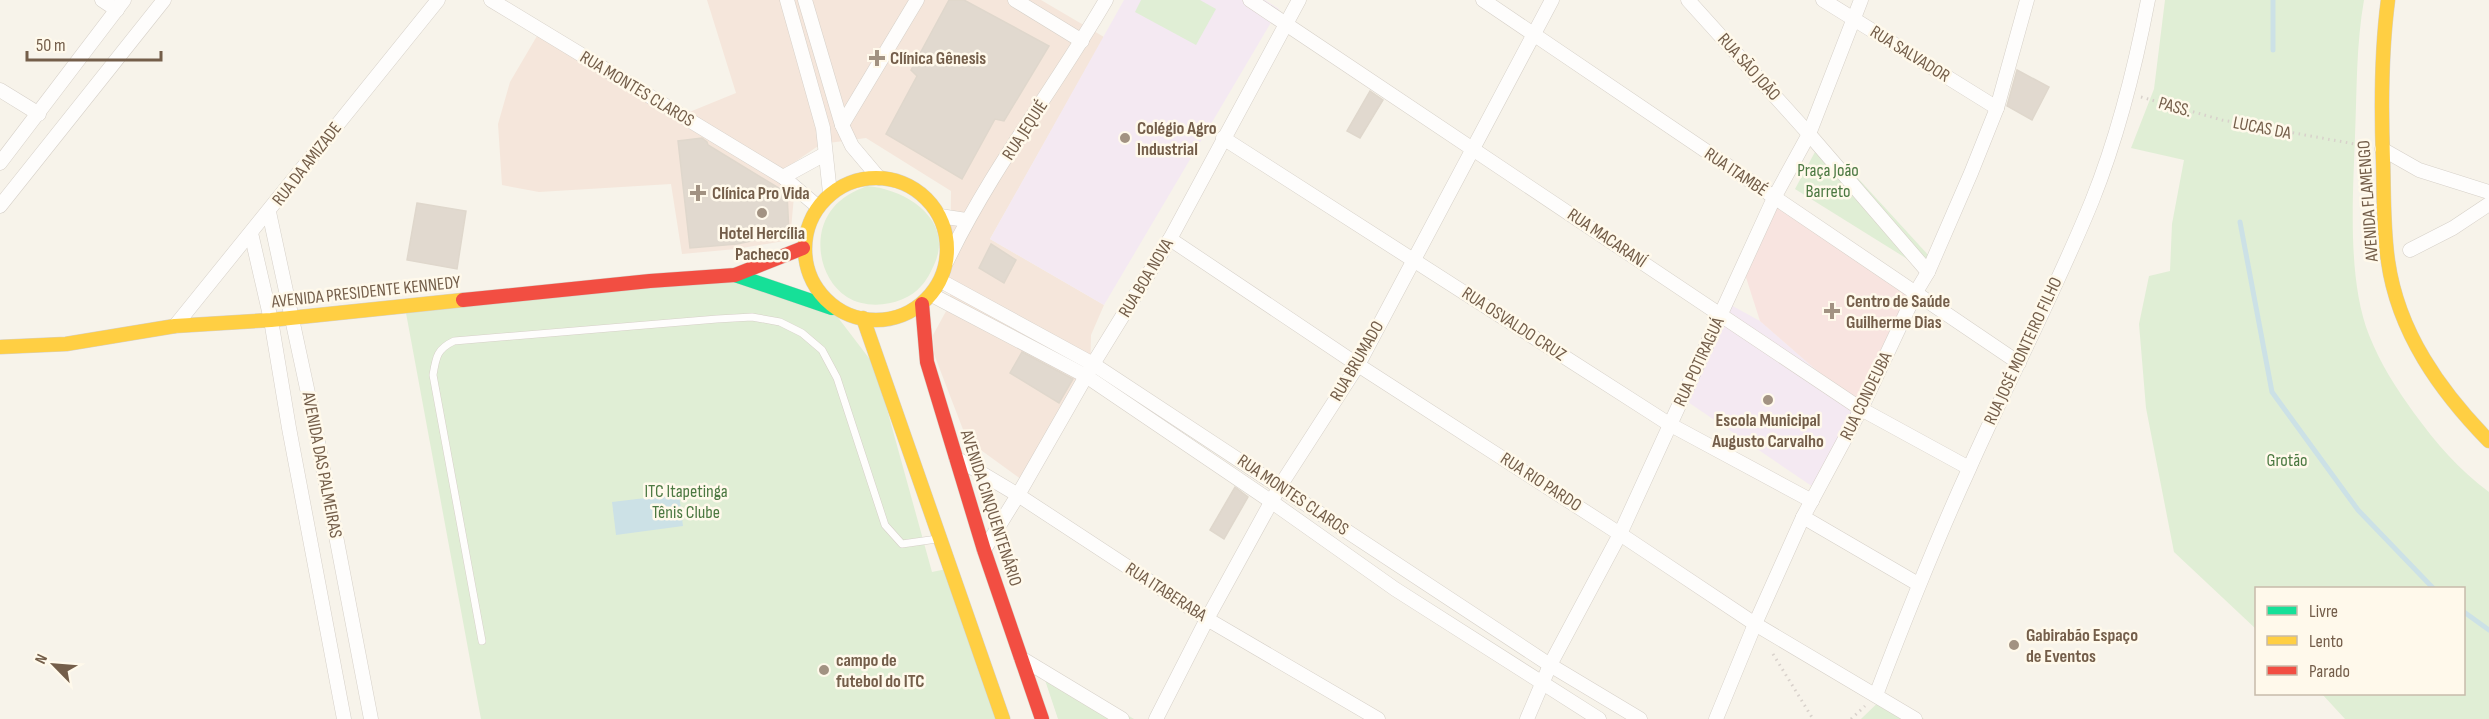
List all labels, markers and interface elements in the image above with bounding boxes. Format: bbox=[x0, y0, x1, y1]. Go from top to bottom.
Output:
street label: RUA SALVADOR bbox=[1866, 21, 1954, 87]
scale bar bbox=[27, 24, 160, 62]
street label: RUA SÃO JOÃO bbox=[1713, 29, 1785, 105]
text: 50 m bbox=[36, 35, 66, 56]
street label: RUA MONTES CLAROS bbox=[576, 47, 698, 132]
place label: Clínica Gênesis bbox=[890, 48, 986, 69]
marker: Clínica Gênesis bbox=[868, 49, 886, 67]
street label: PASS. bbox=[2156, 92, 2194, 122]
street label: RUA JEQUIÉ bbox=[998, 96, 1052, 164]
street label: LUCAS DA bbox=[2231, 112, 2293, 144]
street label: RUA DA AMIZADE bbox=[268, 118, 346, 210]
place label: Colégio Agro Industrial bbox=[1137, 118, 1217, 160]
marker: Colégio Agro Industrial bbox=[1118, 131, 1132, 145]
street label: AVENIDA FLAMENGO bbox=[2353, 140, 2383, 263]
street label: RUA ITAMBÉ bbox=[1700, 143, 1772, 201]
park label: Praça João Barreto bbox=[1797, 160, 1859, 202]
place label: Clínica Pro Vida bbox=[712, 183, 810, 204]
marker: Clínica Pro Vida bbox=[689, 184, 707, 202]
street label: RUA MACARANÍ bbox=[1563, 204, 1651, 272]
marker: Hotel Hercília Pacheco bbox=[755, 206, 769, 220]
place label: Hotel Hercília Pacheco bbox=[719, 223, 805, 265]
street label: RUA BOA NOVA bbox=[1114, 235, 1178, 321]
street label: AVENIDA PRESIDENTE KENNEDY bbox=[270, 272, 462, 312]
street label: RUA JOSÉ MONTEIRO FILHO bbox=[1980, 274, 2066, 428]
street label: RUA OSVALDO CRUZ bbox=[1458, 283, 1570, 366]
place label: Centro de Saúde Guilherme Dias bbox=[1846, 291, 1950, 333]
marker: Centro de Saúde Guilherme Dias bbox=[1823, 302, 1841, 320]
street label: RUA POTIRAGUÁ bbox=[1669, 314, 1729, 410]
street label: RUA BRUMADO bbox=[1326, 317, 1388, 405]
street label: RUA CONDEUBA bbox=[1836, 348, 1896, 443]
street label: AVENIDA DAS PALMEIRAS bbox=[297, 389, 347, 540]
marker: Escola Municipal Augusto Carvalho bbox=[1761, 393, 1775, 407]
place label: Escola Municipal Augusto Carvalho bbox=[1711, 410, 1824, 452]
street label: AVENIDA CINQUENTENÁRIO bbox=[956, 426, 1026, 589]
street label: RUA RIO PARDO bbox=[1497, 448, 1585, 516]
street label: RUA MONTES CLAROS bbox=[1233, 450, 1353, 540]
park label: Grotão bbox=[2266, 450, 2308, 471]
park label: ITC Itapetinga Tênis Clube bbox=[644, 481, 728, 523]
street label: RUA ITABERABA bbox=[1122, 558, 1211, 626]
legend bbox=[2255, 587, 2465, 695]
text: Livre bbox=[2309, 601, 2338, 622]
place label: Gabirabão Espaço de Eventos bbox=[2026, 625, 2138, 667]
text: Lento bbox=[2309, 631, 2343, 652]
north arrow bbox=[24, 635, 84, 695]
marker: Gabirabão Espaço de Eventos bbox=[2007, 638, 2021, 652]
place label: campo de futebol do ITC bbox=[836, 650, 924, 692]
text: N bbox=[31, 651, 52, 667]
text: Parado bbox=[2309, 661, 2350, 682]
marker: campo de futebol do ITC bbox=[817, 663, 831, 677]

